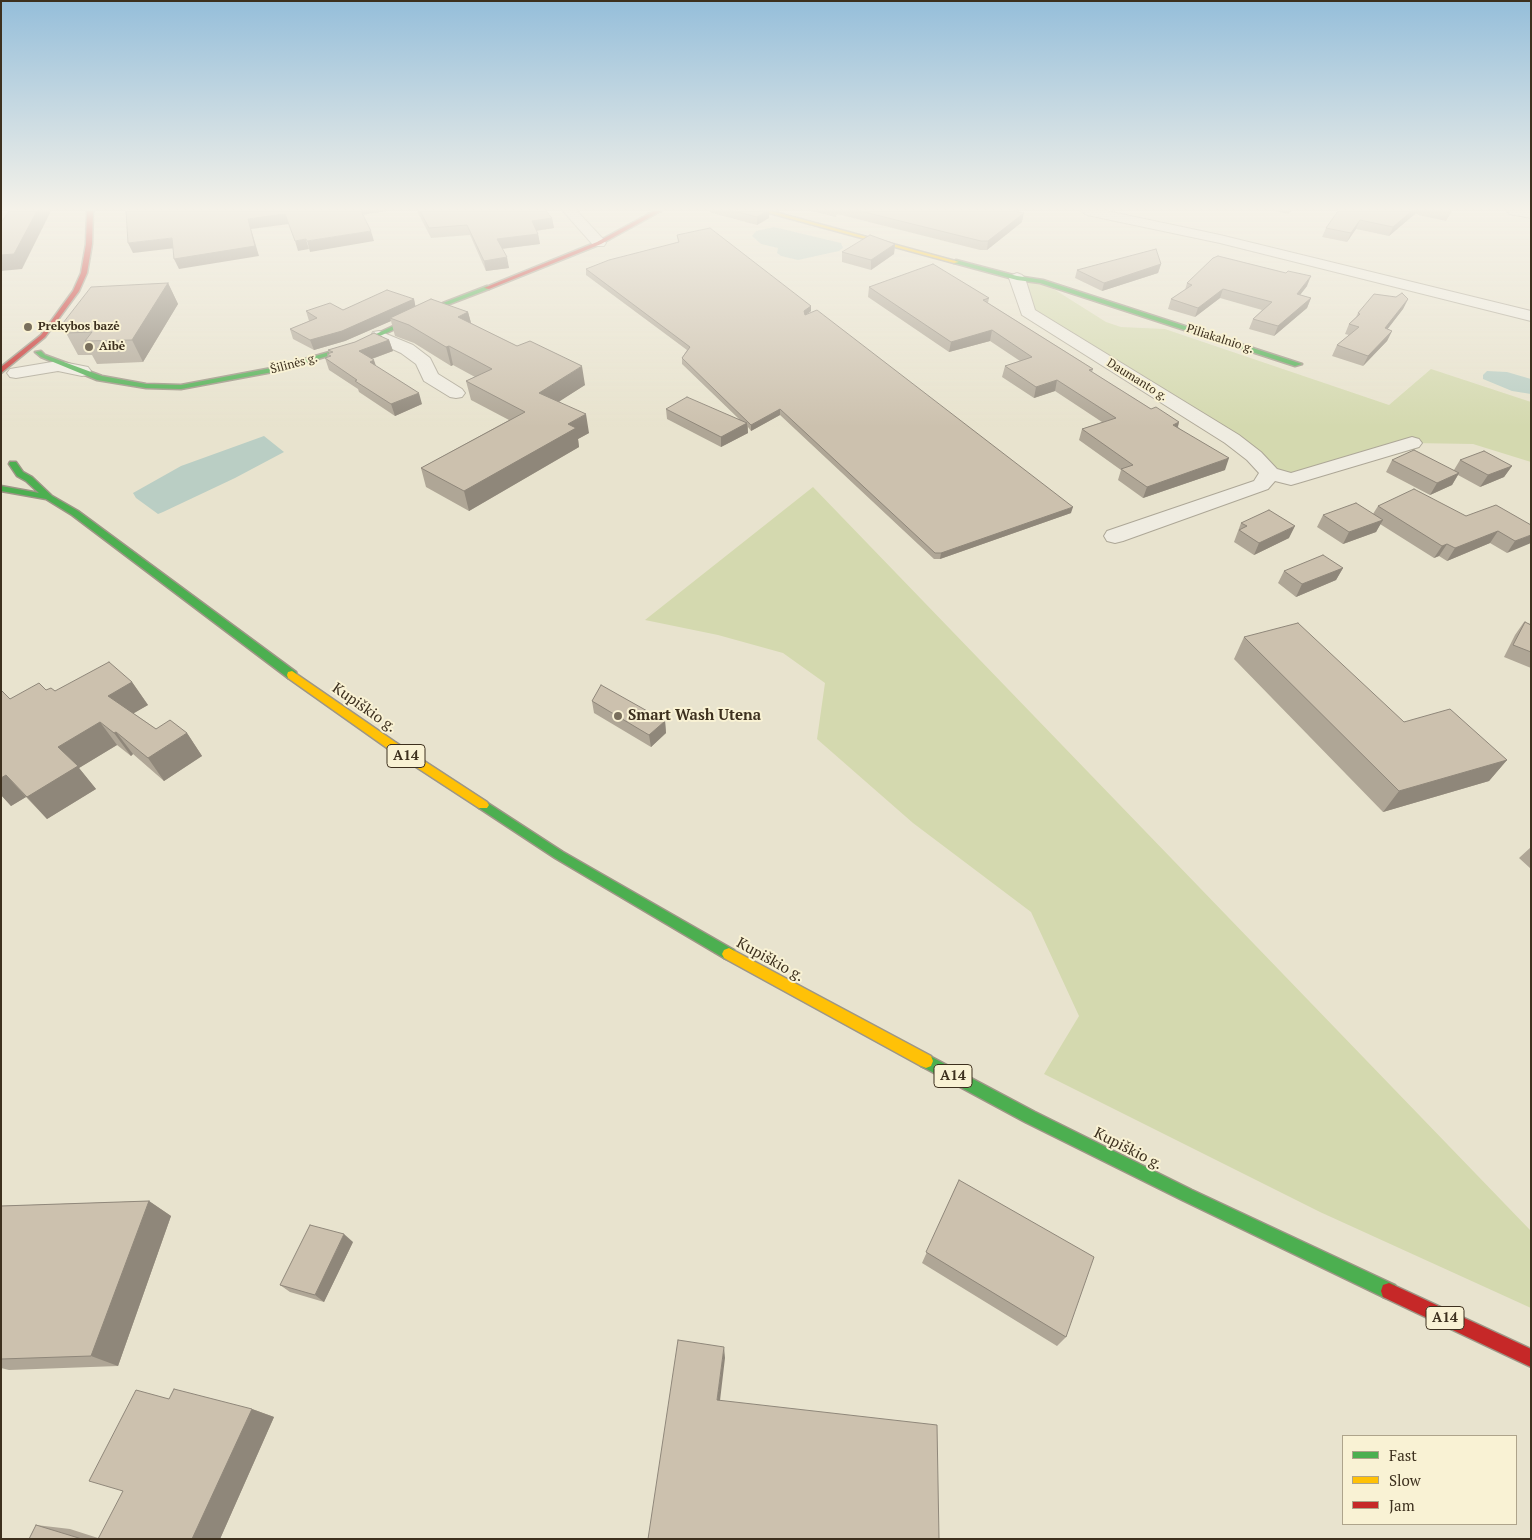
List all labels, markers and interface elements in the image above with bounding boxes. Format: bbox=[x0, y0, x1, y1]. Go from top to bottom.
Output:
place label: Prekybos bazė bbox=[38, 320, 120, 334]
marker: Prekybos bazė bbox=[22, 321, 34, 333]
street label: Piliakalnio g. bbox=[1185, 321, 1255, 357]
place label: Aibė bbox=[99, 340, 125, 354]
marker: Aibė bbox=[83, 341, 95, 353]
street label: Šilinės g. bbox=[269, 351, 319, 377]
street label: Daumanto g. bbox=[1104, 356, 1170, 404]
street label: Kupiškio g. bbox=[329, 679, 399, 737]
place label: Smart Wash Utena bbox=[628, 707, 761, 725]
marker: Smart Wash Utena bbox=[612, 710, 624, 722]
road number: A14 bbox=[387, 744, 425, 768]
street label: Kupiškio g. bbox=[733, 934, 807, 986]
road number: A14 bbox=[934, 1064, 972, 1088]
street label: Kupiškio g. bbox=[1091, 1124, 1165, 1174]
road number: A14 bbox=[1426, 1306, 1464, 1330]
legend bbox=[1342, 1435, 1517, 1525]
text: Fast bbox=[1389, 1445, 1417, 1465]
text: Slow bbox=[1389, 1470, 1421, 1490]
text: Jam bbox=[1389, 1495, 1415, 1515]

